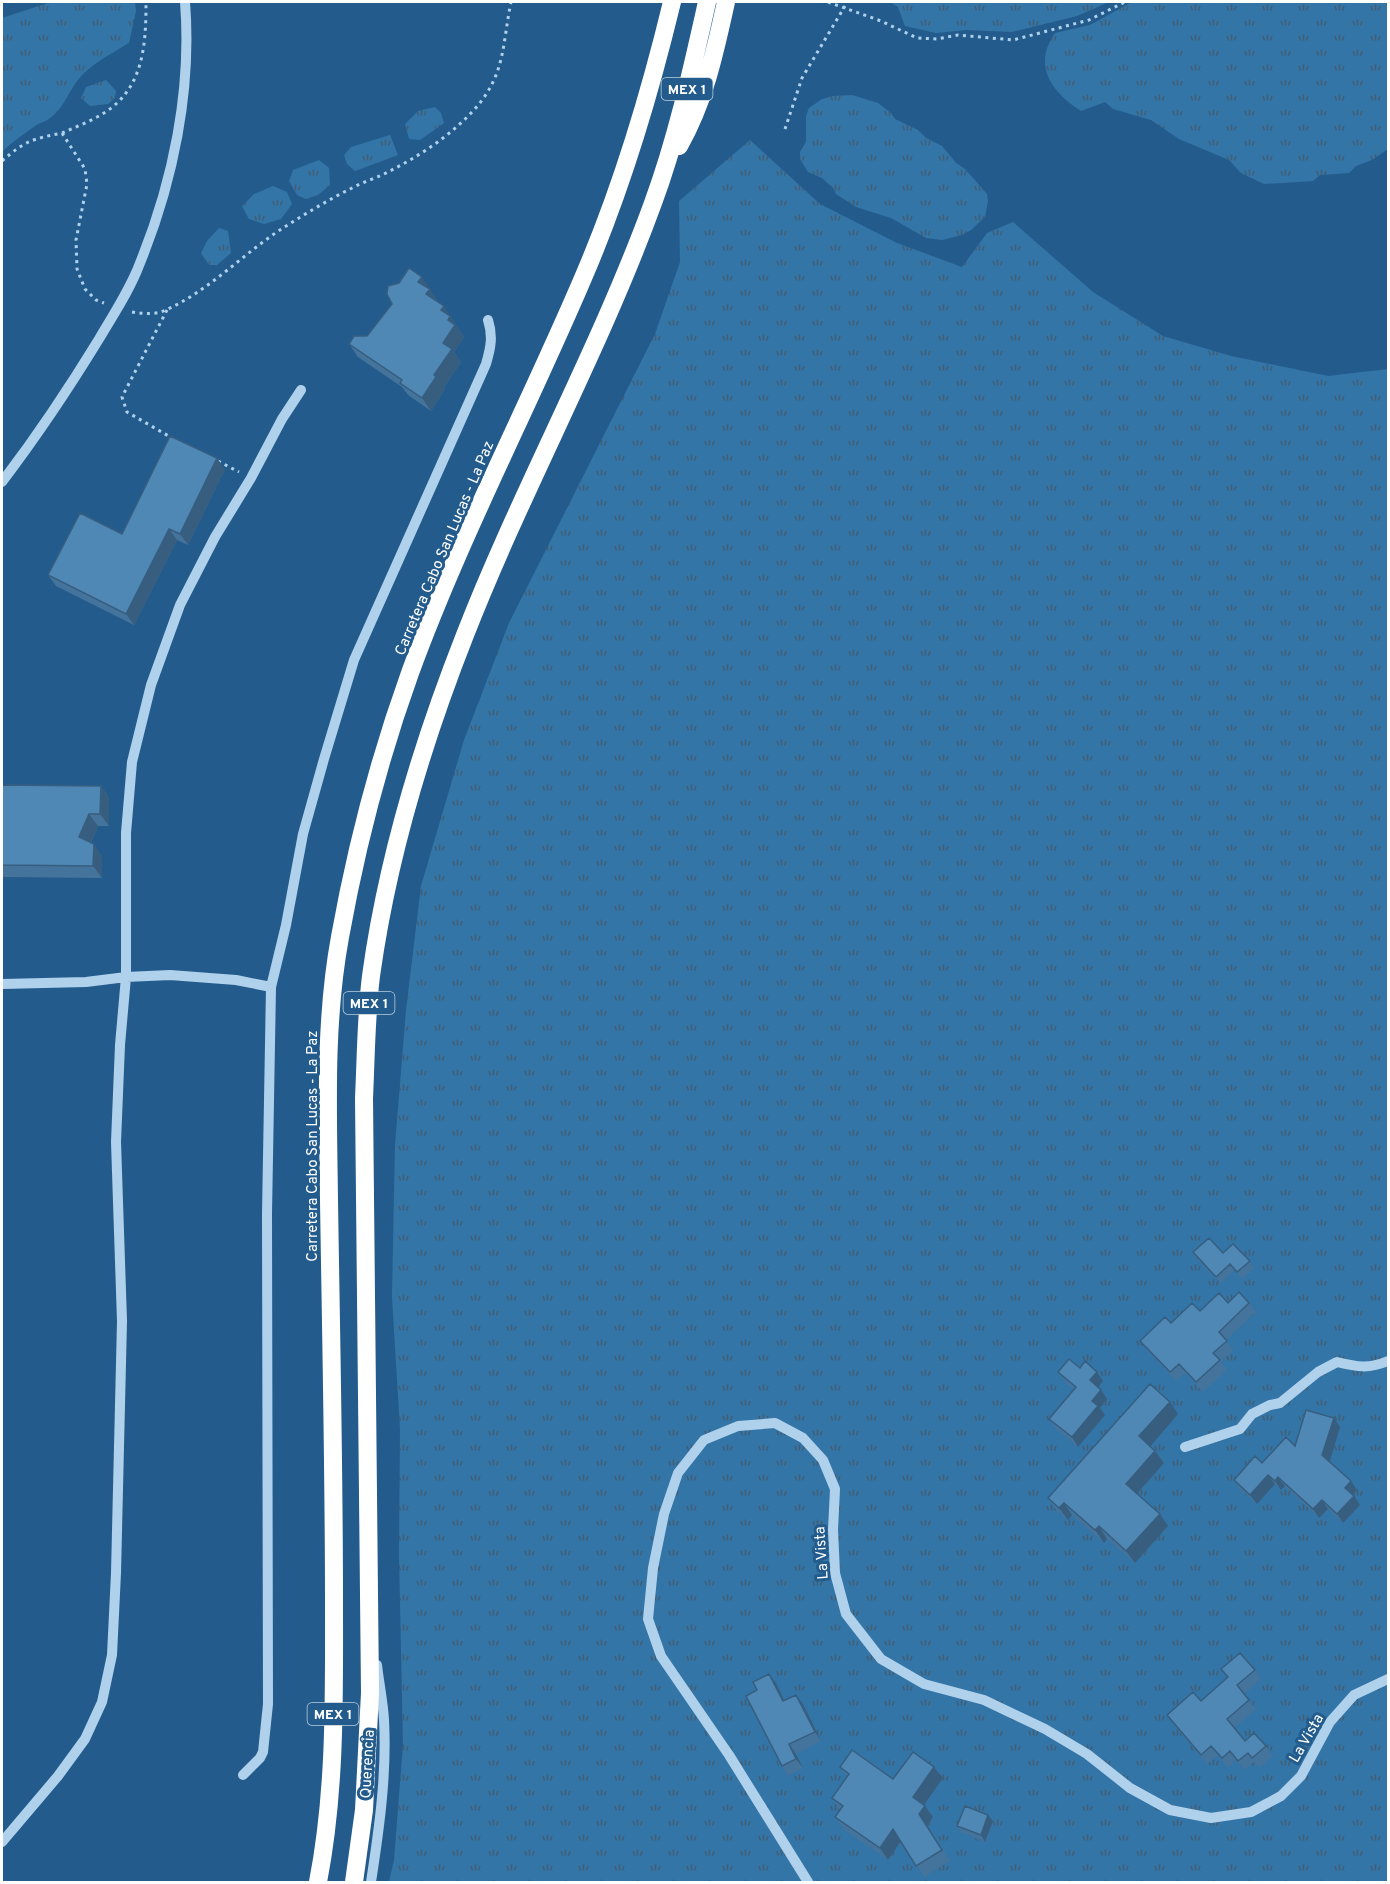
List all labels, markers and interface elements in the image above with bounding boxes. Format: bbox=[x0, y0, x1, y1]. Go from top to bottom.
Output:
road number: MEX 1 bbox=[662, 78, 712, 100]
street label: Carretera Cabo San Lucas - La Paz bbox=[391, 438, 499, 659]
road number: MEX 1 bbox=[344, 992, 394, 1014]
street label: Carretera Cabo San Lucas - La Paz bbox=[304, 1030, 323, 1262]
street label: La Vista bbox=[811, 1526, 834, 1580]
road number: MEX 1 bbox=[308, 1703, 358, 1725]
street label: La Vista bbox=[1286, 1711, 1329, 1766]
street label: Querencia bbox=[357, 1729, 380, 1799]

